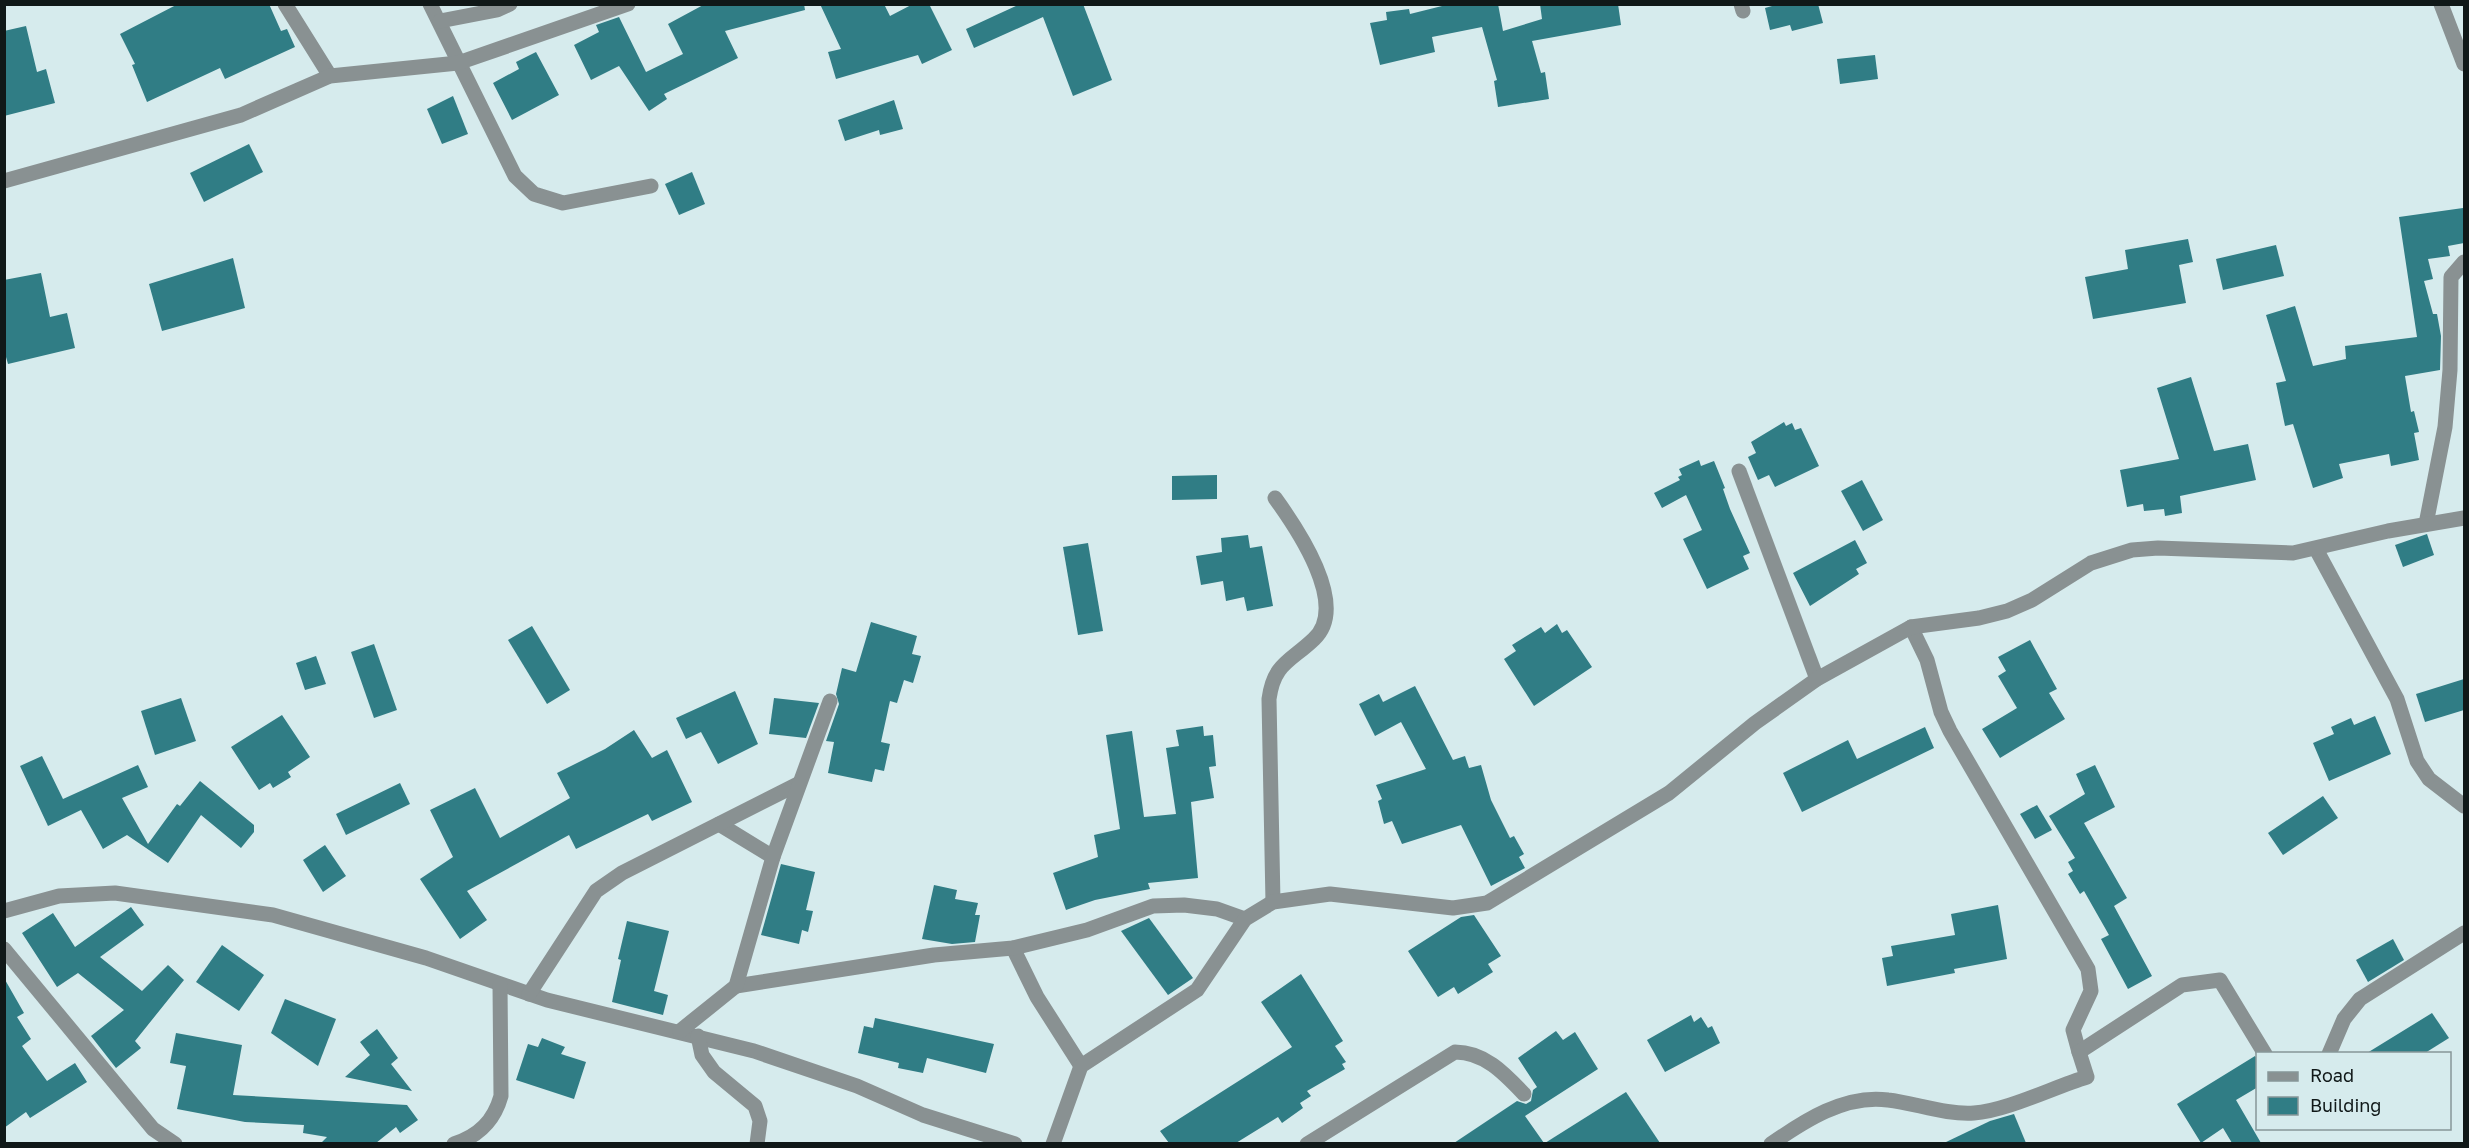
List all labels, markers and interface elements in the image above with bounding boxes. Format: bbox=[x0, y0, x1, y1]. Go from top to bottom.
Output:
legend bbox=[2256, 1052, 2451, 1130]
text: Road bbox=[2310, 1064, 2354, 1086]
text: Building bbox=[2310, 1094, 2381, 1116]

